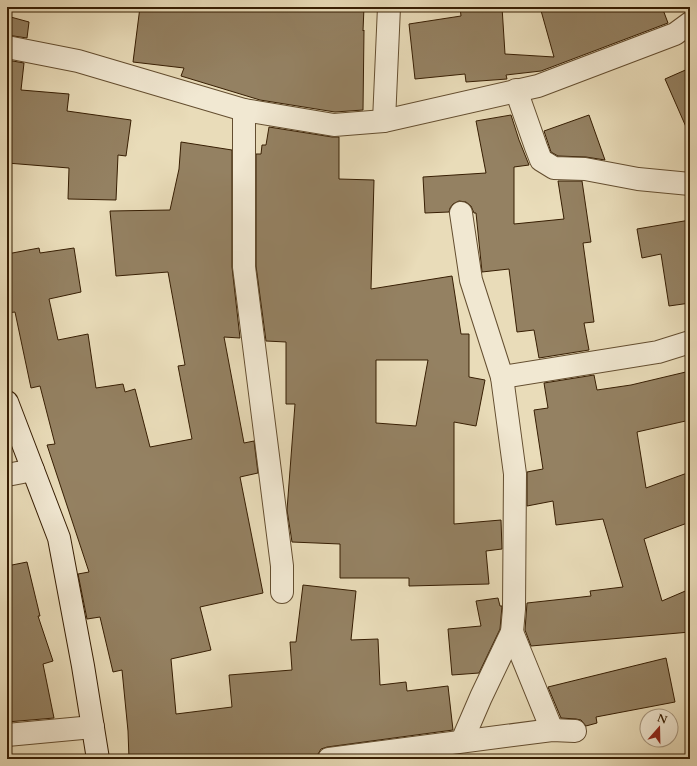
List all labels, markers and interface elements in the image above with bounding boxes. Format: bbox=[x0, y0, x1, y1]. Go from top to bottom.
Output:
north arrow bbox=[639, 708, 679, 748]
text: N bbox=[655, 710, 670, 728]

